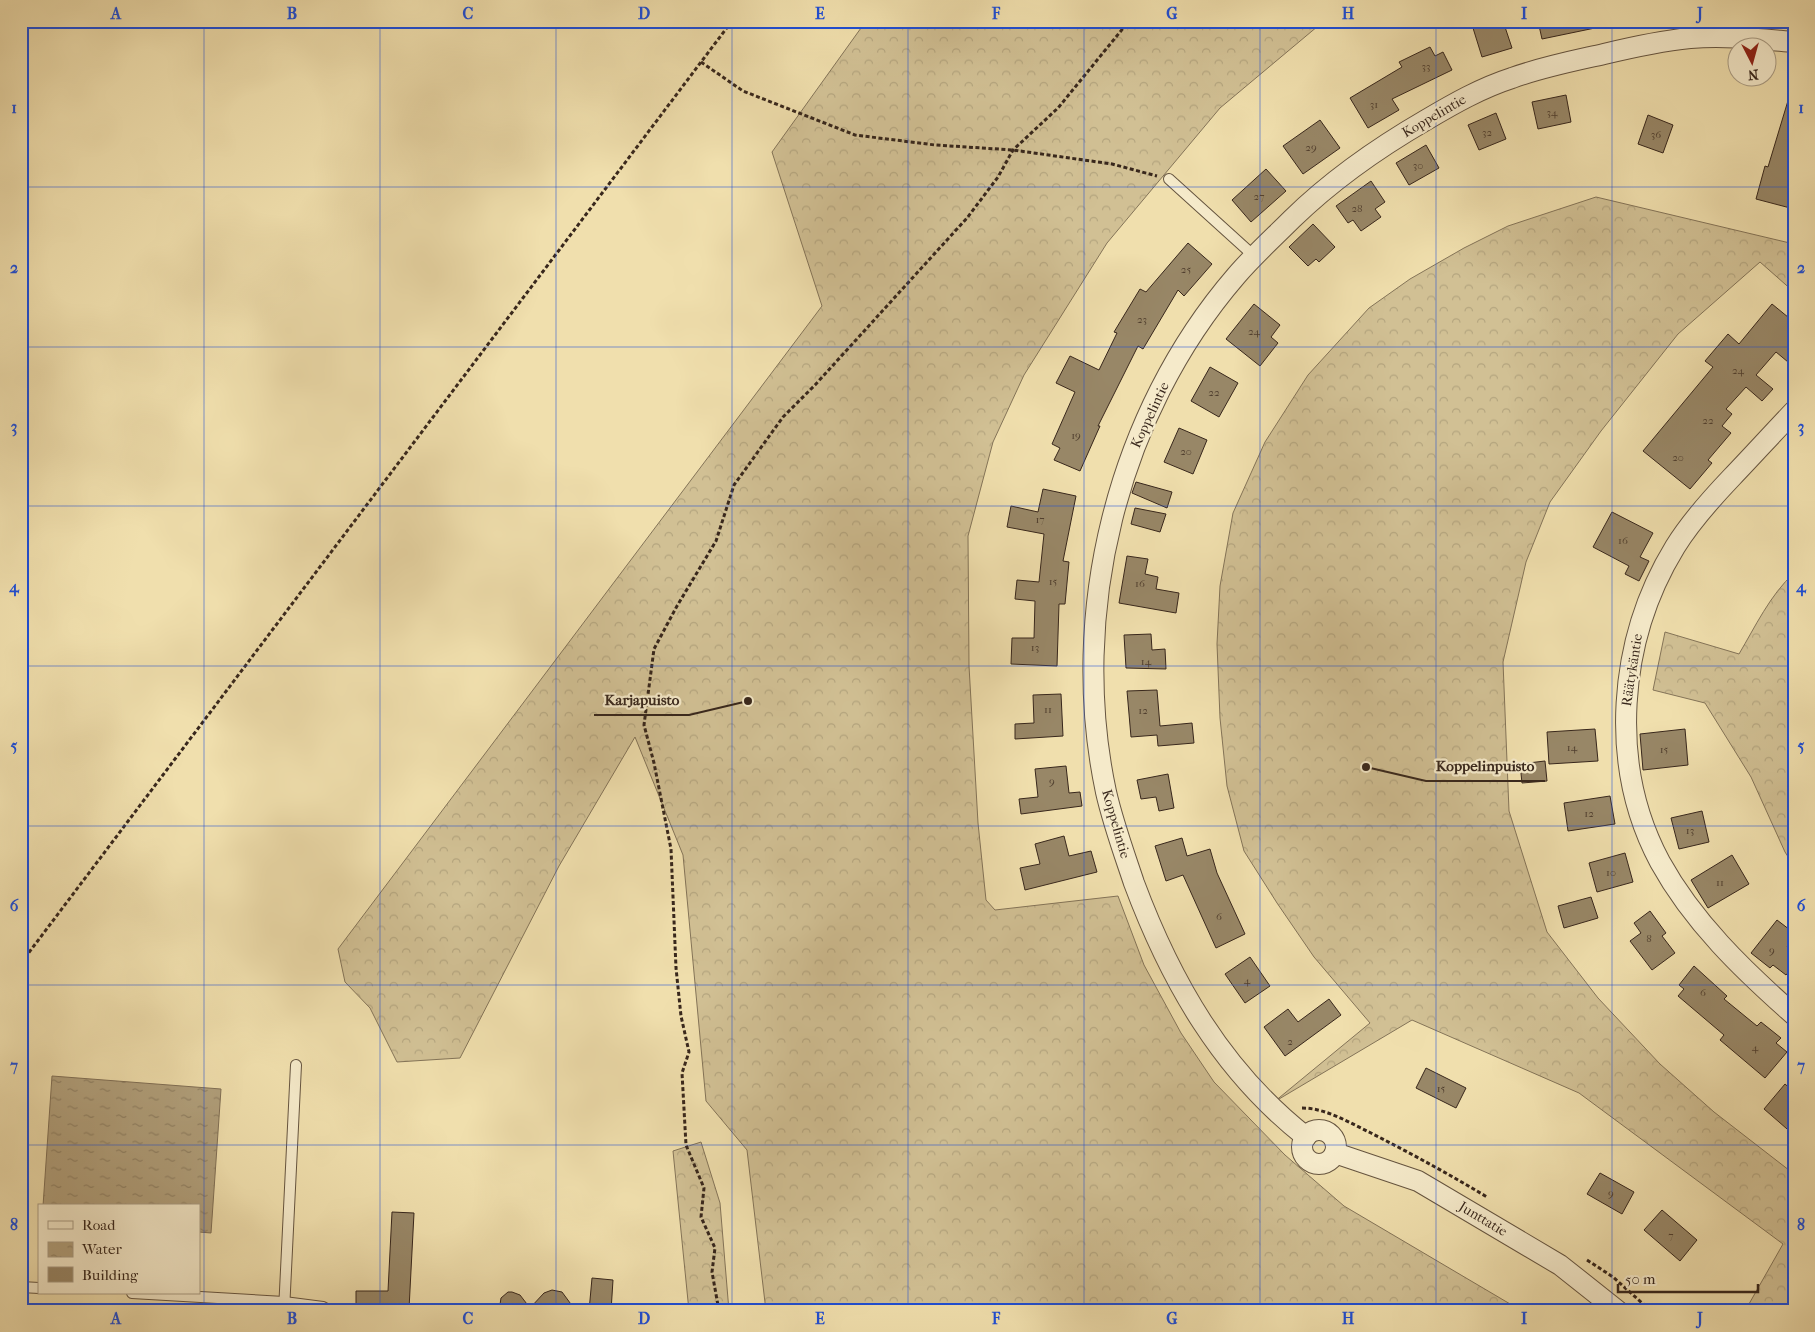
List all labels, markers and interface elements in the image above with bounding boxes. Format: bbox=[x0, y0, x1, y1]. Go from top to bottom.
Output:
text: A bbox=[110, 4, 122, 23]
text: B bbox=[287, 4, 297, 23]
text: C bbox=[463, 4, 474, 23]
text: D bbox=[638, 4, 650, 23]
text: E bbox=[815, 4, 825, 23]
text: F bbox=[991, 4, 1001, 23]
text: G bbox=[1166, 4, 1178, 23]
text: H bbox=[1342, 4, 1355, 23]
text: I bbox=[1521, 4, 1528, 23]
text: J bbox=[1695, 4, 1703, 24]
north arrow bbox=[1728, 38, 1778, 88]
house number: 33 bbox=[1421, 60, 1431, 73]
text: N bbox=[1747, 65, 1759, 83]
street label: Koppelintie bbox=[1399, 91, 1469, 141]
text: 1 bbox=[11, 98, 17, 117]
house number: 31 bbox=[1370, 98, 1378, 111]
text: 1 bbox=[1798, 98, 1804, 117]
house number: 34 bbox=[1546, 106, 1558, 119]
house number: 32 bbox=[1482, 126, 1492, 139]
house number: 36 bbox=[1651, 128, 1661, 141]
house number: 29 bbox=[1305, 141, 1317, 154]
house number: 30 bbox=[1413, 159, 1423, 172]
house number: 27 bbox=[1254, 190, 1264, 203]
house number: 28 bbox=[1351, 202, 1363, 215]
text: 2 bbox=[10, 258, 18, 277]
text: 2 bbox=[1797, 258, 1805, 277]
house number: 25 bbox=[1181, 263, 1191, 276]
house number: 23 bbox=[1137, 313, 1147, 326]
house number: 24 bbox=[1248, 325, 1261, 338]
house number: 24 bbox=[1732, 364, 1745, 377]
street label: Koppelintie bbox=[1127, 379, 1173, 451]
house number: 22 bbox=[1208, 386, 1220, 399]
house number: 22 bbox=[1702, 414, 1714, 427]
text: 3 bbox=[11, 417, 17, 437]
text: 3 bbox=[1798, 417, 1804, 437]
house number: 19 bbox=[1071, 429, 1081, 442]
house number: 20 bbox=[1180, 445, 1192, 458]
house number: 20 bbox=[1672, 451, 1684, 464]
house number: 17 bbox=[1035, 513, 1045, 526]
house number: 16 bbox=[1618, 534, 1628, 547]
house number: 15 bbox=[1049, 575, 1058, 588]
text: 4 bbox=[8, 577, 20, 597]
house number: 16 bbox=[1135, 577, 1145, 590]
text: 4 bbox=[1795, 577, 1807, 597]
street label: Räätykäntie bbox=[1618, 632, 1646, 708]
house number: 13 bbox=[1031, 641, 1039, 654]
house number: 14 bbox=[1141, 655, 1152, 668]
callout: Karjapuisto bbox=[594, 685, 689, 715]
text: Karjapuisto bbox=[605, 691, 680, 709]
house number: 11 bbox=[1044, 703, 1052, 716]
house number: 12 bbox=[1138, 704, 1148, 717]
text: 5 bbox=[11, 736, 18, 755]
text: 5 bbox=[1798, 736, 1805, 755]
house number: 14 bbox=[1567, 741, 1578, 754]
house number: 15 bbox=[1660, 743, 1669, 756]
callout: Koppelinpuisto bbox=[1426, 751, 1545, 781]
text: Koppelinpuisto bbox=[1436, 757, 1535, 775]
house number: 9 bbox=[1049, 775, 1055, 788]
street label: Koppelintie bbox=[1098, 787, 1134, 861]
house number: 12 bbox=[1584, 807, 1594, 820]
house number: 13 bbox=[1686, 824, 1694, 837]
house number: 10 bbox=[1606, 866, 1616, 879]
house number: 11 bbox=[1716, 876, 1724, 889]
text: 6 bbox=[10, 896, 19, 915]
text: 6 bbox=[1797, 896, 1806, 915]
house number: 6 bbox=[1216, 910, 1222, 923]
house number: 8 bbox=[1646, 932, 1652, 945]
house number: 9 bbox=[1769, 944, 1775, 957]
house number: 4 bbox=[1244, 974, 1251, 987]
house number: 6 bbox=[1700, 986, 1706, 999]
house number: 2 bbox=[1287, 1035, 1293, 1048]
house number: 4 bbox=[1752, 1041, 1759, 1054]
text: 7 bbox=[9, 1056, 18, 1075]
text: 7 bbox=[1796, 1056, 1805, 1075]
house number: 15 bbox=[1437, 1082, 1446, 1095]
house number: 9 bbox=[1608, 1187, 1614, 1200]
street label: Junttatie bbox=[1455, 1197, 1510, 1240]
legend bbox=[38, 1204, 200, 1294]
text: 8 bbox=[10, 1215, 18, 1234]
text: 8 bbox=[1797, 1215, 1805, 1234]
text: Road bbox=[82, 1216, 116, 1234]
house number: 7 bbox=[1668, 1229, 1674, 1242]
text: Water bbox=[81, 1240, 122, 1258]
scale bar bbox=[1618, 1262, 1758, 1294]
text: Building bbox=[82, 1266, 139, 1284]
text: 50 m bbox=[1625, 1270, 1656, 1288]
text: A bbox=[110, 1309, 122, 1328]
text: B bbox=[287, 1309, 297, 1328]
text: C bbox=[463, 1309, 474, 1328]
text: D bbox=[638, 1309, 650, 1328]
text: E bbox=[815, 1309, 825, 1328]
text: F bbox=[991, 1309, 1001, 1328]
text: G bbox=[1166, 1309, 1178, 1328]
text: H bbox=[1342, 1309, 1355, 1328]
text: I bbox=[1521, 1309, 1528, 1328]
text: J bbox=[1695, 1309, 1703, 1329]

